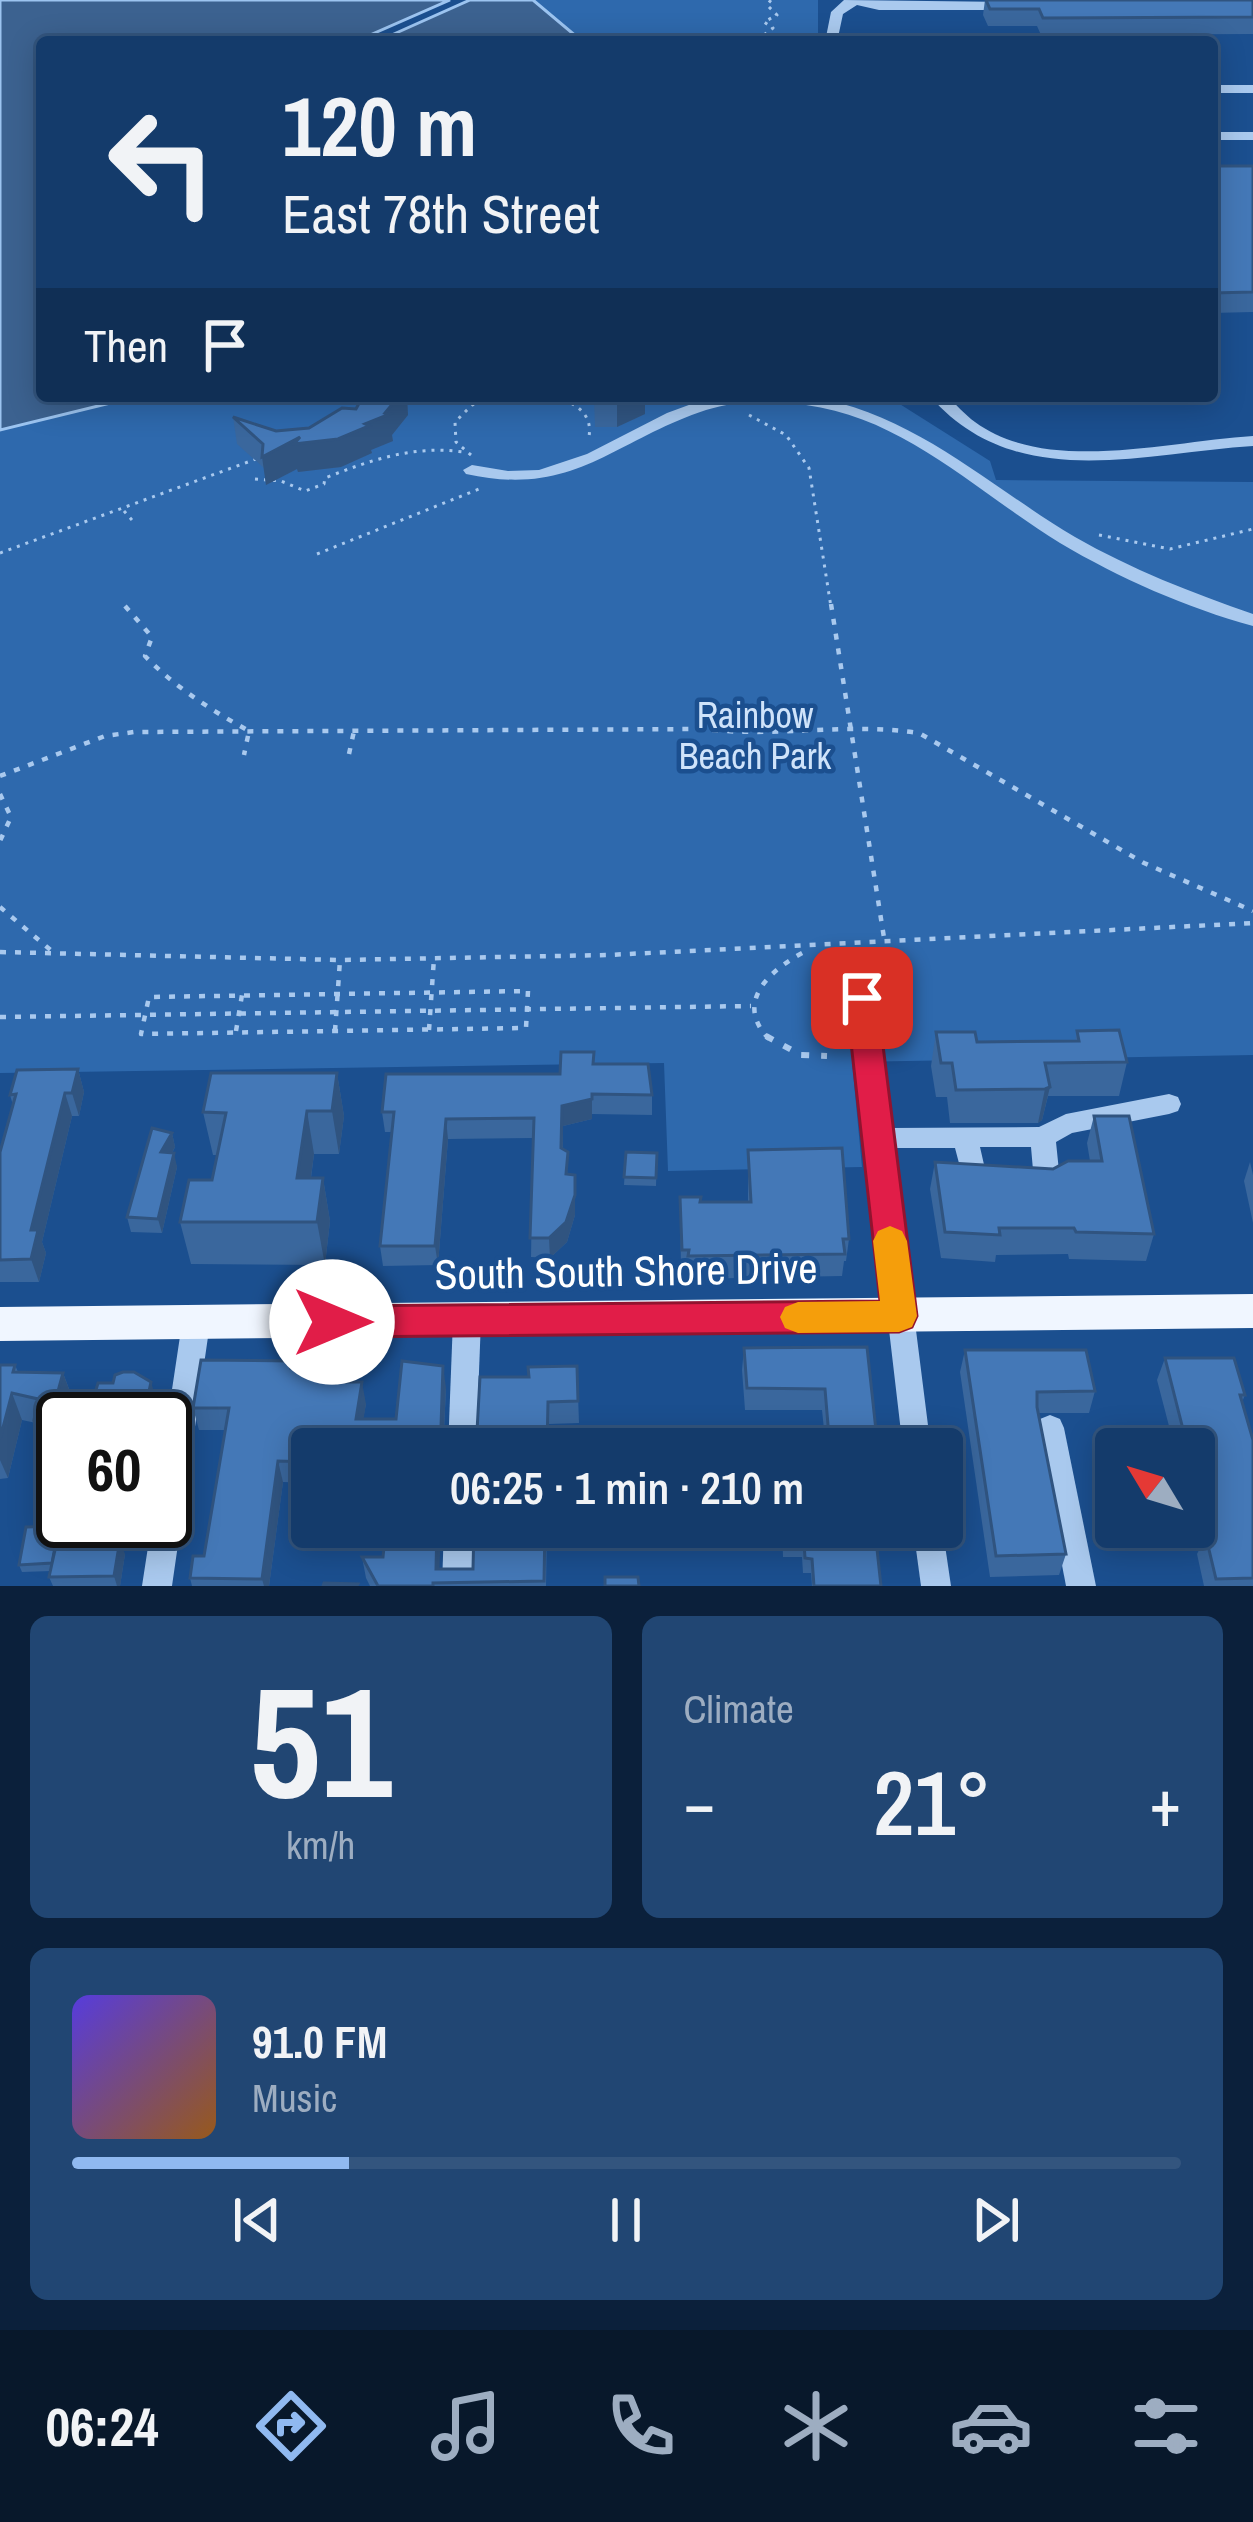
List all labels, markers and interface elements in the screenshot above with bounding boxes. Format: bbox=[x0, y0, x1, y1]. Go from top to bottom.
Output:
text: 120 m bbox=[282, 69, 477, 182]
icon: left bbox=[84, 84, 240, 240]
text: East 78th Street bbox=[282, 177, 600, 250]
icon: arrive bbox=[192, 312, 258, 378]
text: Then bbox=[84, 315, 168, 376]
park label: Rainbow Beach Park bbox=[679, 691, 832, 780]
pin bbox=[811, 947, 913, 1049]
icon: arrive bbox=[829, 965, 895, 1031]
street label: South South Shore Drive bbox=[434, 1240, 818, 1302]
position arrow bbox=[269, 1259, 395, 1385]
speed limit sign: 60 bbox=[36, 1392, 192, 1548]
north arrow bbox=[1095, 1428, 1215, 1548]
map controls bbox=[1095, 1428, 1215, 1548]
text: 06:25 · 1 min · 210 m bbox=[450, 1457, 804, 1518]
text: 51 bbox=[250, 1636, 392, 1846]
text: Climate bbox=[684, 1683, 794, 1735]
text: 21° bbox=[873, 1742, 991, 1863]
text: − bbox=[684, 1758, 715, 1847]
text: + bbox=[1149, 1758, 1181, 1847]
text: km/h bbox=[286, 1819, 355, 1871]
text: 91.0 FM bbox=[252, 2011, 387, 2072]
text: Music bbox=[252, 2072, 337, 2124]
icon: previous bbox=[224, 2187, 290, 2253]
icon: pause bbox=[593, 2187, 659, 2253]
icon: next bbox=[963, 2187, 1029, 2253]
icon: directions bbox=[249, 2384, 333, 2468]
icon: music bbox=[424, 2384, 508, 2468]
icon: phone bbox=[599, 2384, 683, 2468]
icon: climate bbox=[774, 2384, 858, 2468]
icon: car bbox=[949, 2384, 1033, 2468]
icon: filters bbox=[1124, 2384, 1208, 2468]
text: 06:24 bbox=[45, 2390, 159, 2463]

